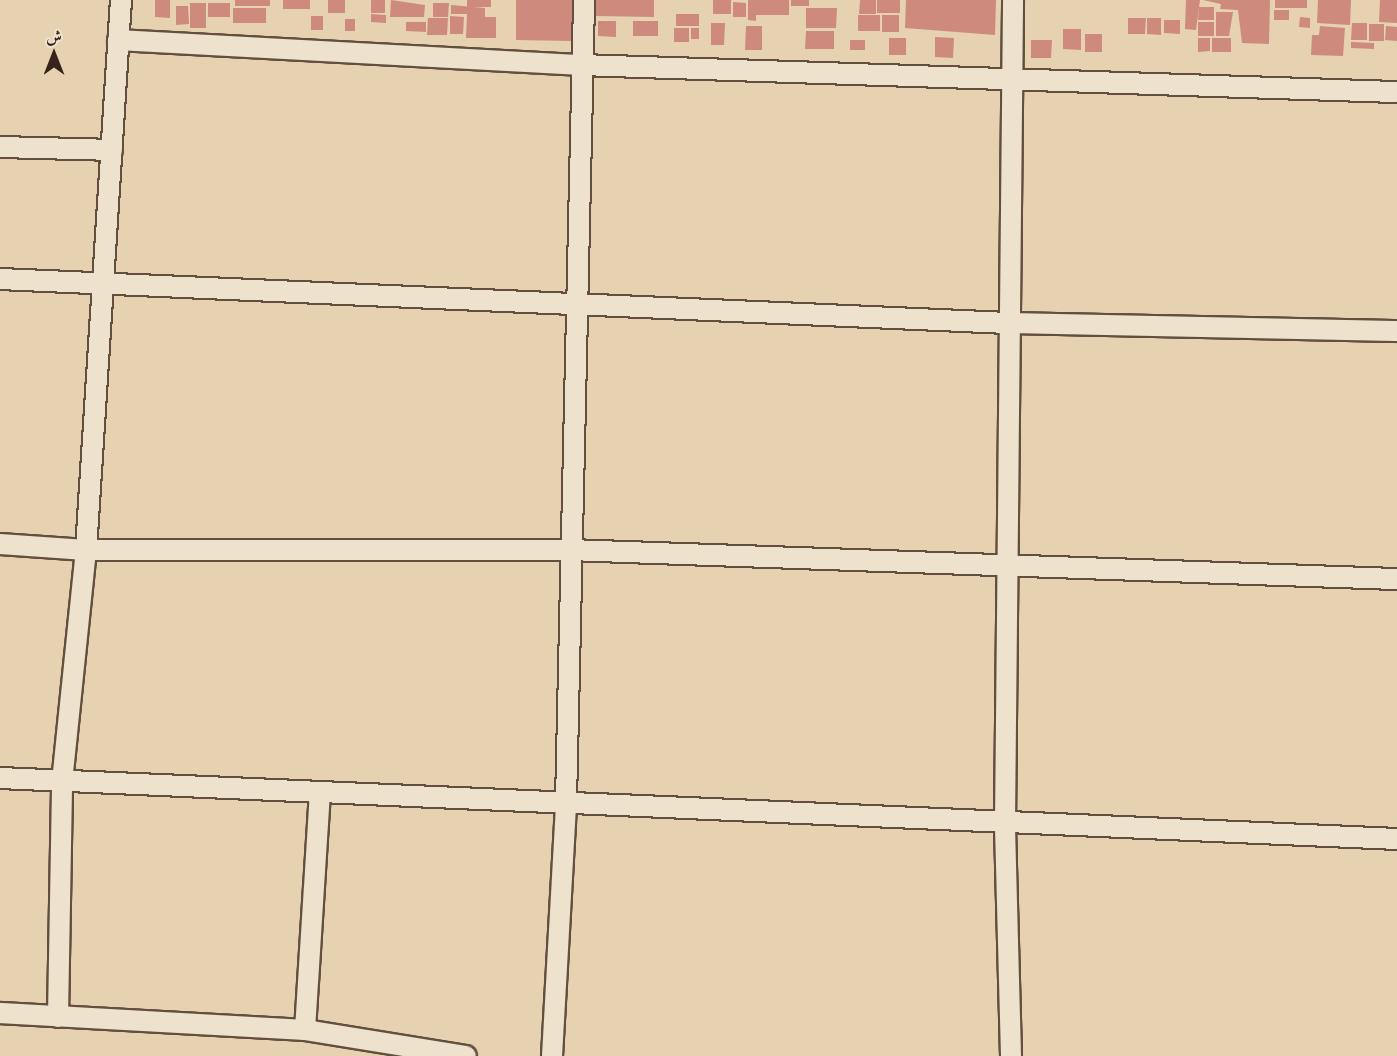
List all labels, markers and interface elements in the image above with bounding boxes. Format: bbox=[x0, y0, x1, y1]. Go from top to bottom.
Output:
north arrow bbox=[24, 24, 84, 84]
text: ش bbox=[46, 24, 62, 48]

